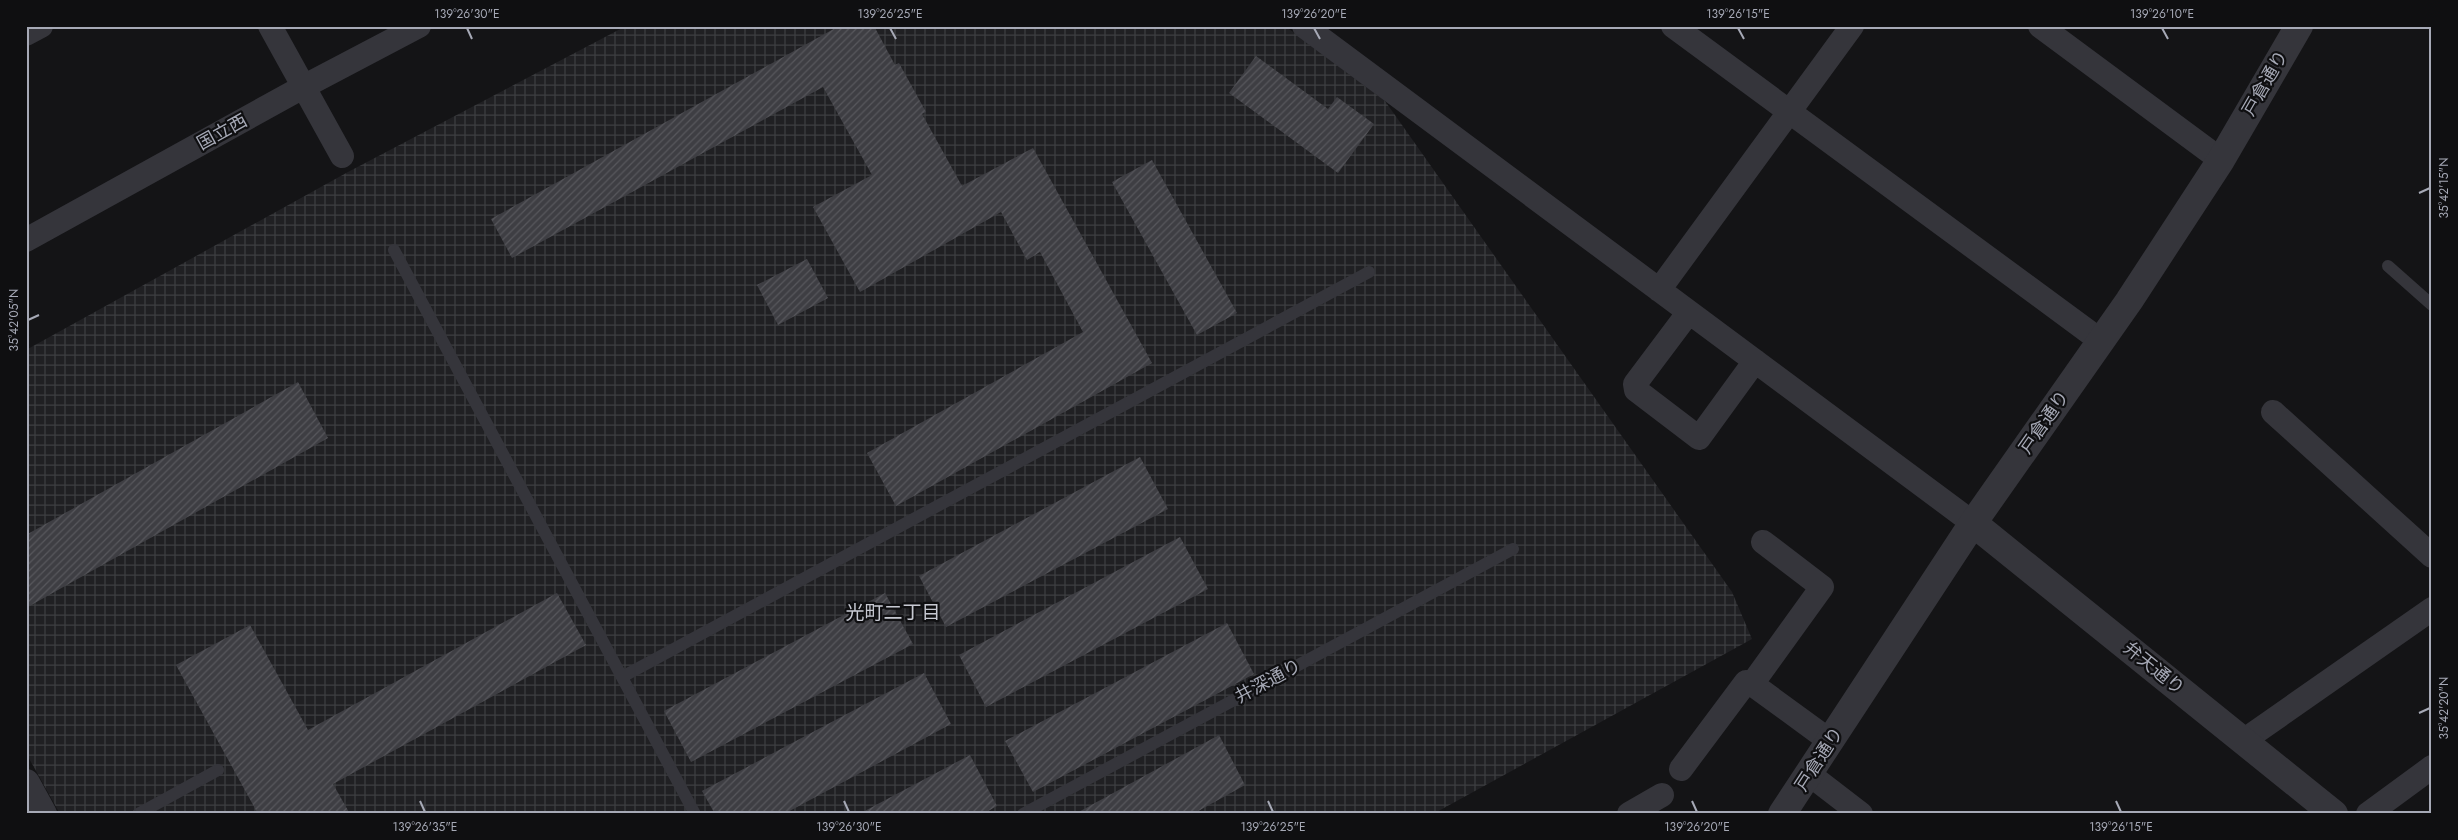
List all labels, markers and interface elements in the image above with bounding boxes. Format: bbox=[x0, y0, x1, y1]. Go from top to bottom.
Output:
text: 139°26'30"E bbox=[434, 5, 500, 23]
text: 139°26'25"E bbox=[857, 5, 923, 23]
text: 139°26'20"E bbox=[1281, 5, 1347, 23]
text: 139°26'15"E bbox=[1706, 5, 1770, 23]
text: 139°26'10"E bbox=[2130, 5, 2194, 23]
street label: 戸倉通り bbox=[2236, 45, 2294, 121]
street label: 国立西 bbox=[192, 108, 252, 156]
text: 35°42'15"N bbox=[2435, 158, 2453, 218]
text: 35°42'05"N bbox=[5, 289, 23, 351]
street label: 戸倉通り bbox=[2013, 385, 2075, 459]
district label: 光町二丁目 bbox=[845, 599, 941, 626]
street label: 弁天通り bbox=[2118, 635, 2190, 701]
street label: 井深通り bbox=[1230, 653, 1306, 709]
text: 35°42'20"N bbox=[2435, 677, 2453, 739]
street label: 戸倉通り bbox=[1788, 722, 1850, 796]
text: 139°26'35"E bbox=[393, 818, 457, 836]
text: 139°26'30"E bbox=[816, 818, 882, 836]
text: 139°26'25"E bbox=[1240, 818, 1306, 836]
text: 139°26'20"E bbox=[1664, 818, 1730, 836]
text: 139°26'15"E bbox=[2089, 818, 2153, 836]

